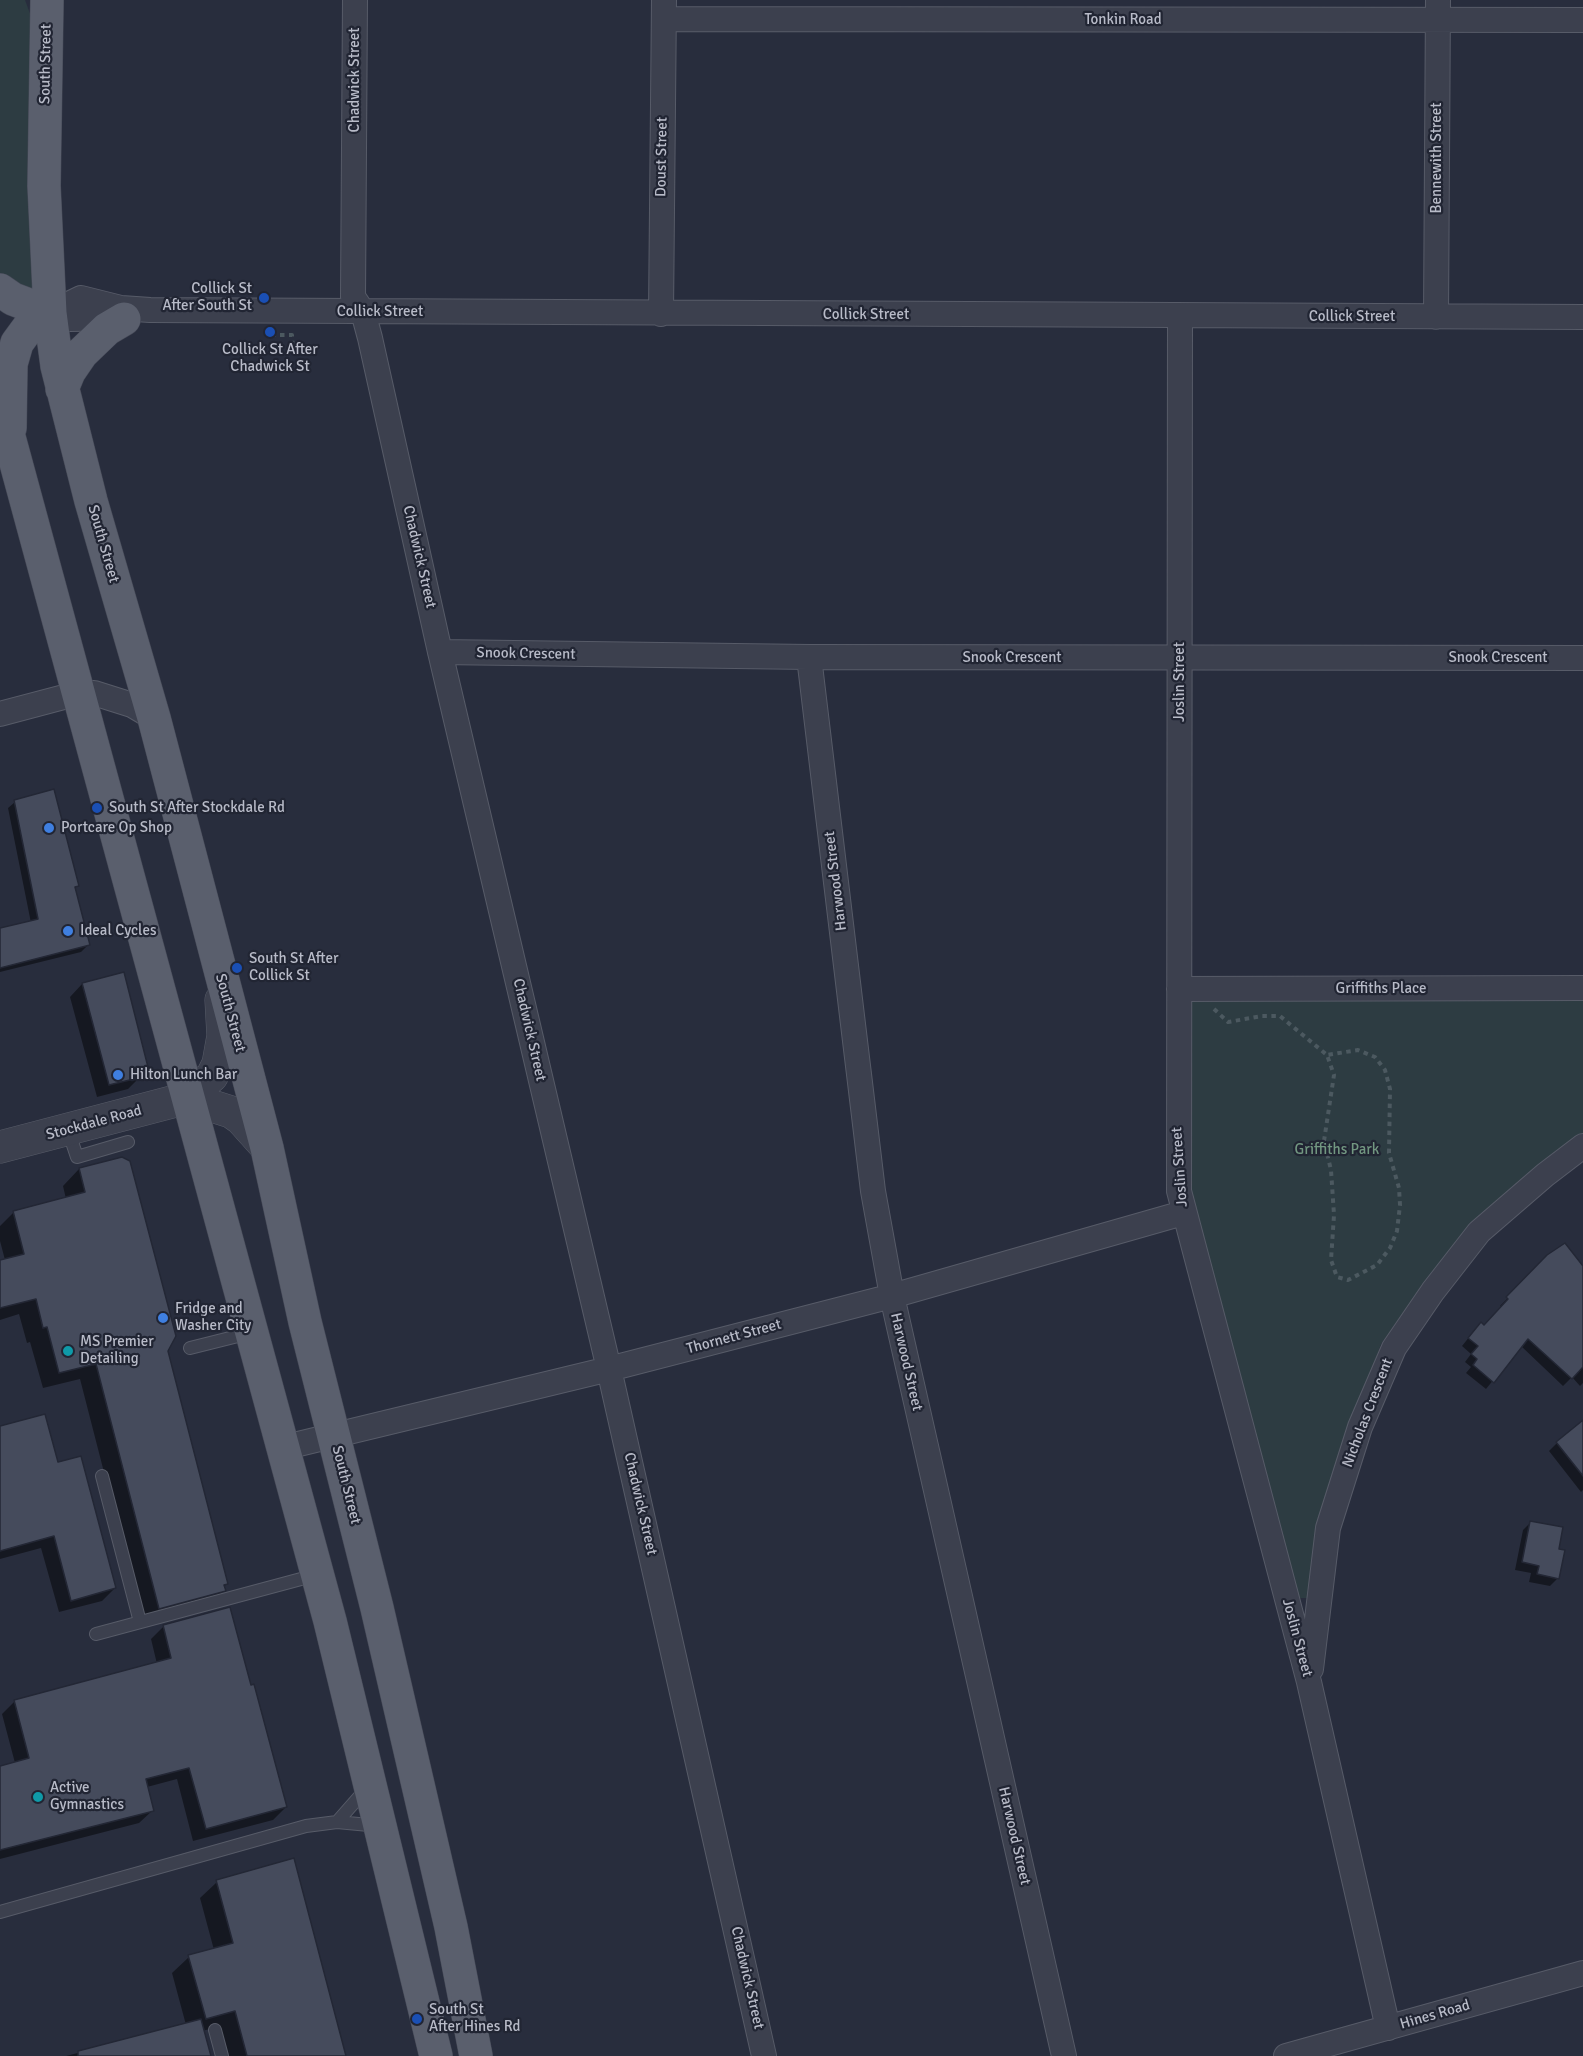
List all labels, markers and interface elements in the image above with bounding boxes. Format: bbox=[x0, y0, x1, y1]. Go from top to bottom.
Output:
street label: Tonkin Road bbox=[1084, 11, 1162, 29]
street label: South Street bbox=[36, 24, 56, 104]
street label: Chadwick Street bbox=[346, 28, 364, 132]
street label: Bennewith Street bbox=[1428, 102, 1446, 214]
street label: Doust Street bbox=[652, 117, 672, 197]
place label: Collick St After South St bbox=[162, 280, 252, 315]
marker: Collick St After South St bbox=[257, 291, 271, 305]
street label: Collick Street bbox=[337, 303, 423, 321]
street label: Collick Street bbox=[823, 306, 909, 324]
street label: Collick Street bbox=[1309, 308, 1395, 326]
marker: Collick St After Chadwick St bbox=[263, 325, 277, 339]
place label: Collick St After Chadwick St bbox=[222, 341, 318, 376]
street label: South Street bbox=[83, 503, 123, 585]
street label: Chadwick Street bbox=[398, 504, 440, 610]
street label: Joslin Street bbox=[1171, 642, 1189, 722]
street label: Snook Crescent bbox=[476, 644, 576, 664]
street label: Snook Crescent bbox=[962, 649, 1062, 667]
street label: Snook Crescent bbox=[1448, 649, 1548, 667]
place label: South St After Stockdale Rd bbox=[109, 799, 285, 817]
marker: South St After Stockdale Rd bbox=[90, 801, 104, 815]
place label: Portcare Op Shop bbox=[61, 819, 172, 837]
marker: Portcare Op Shop bbox=[42, 821, 56, 835]
street label: Harwood Street bbox=[821, 830, 851, 932]
place label: Ideal Cycles bbox=[80, 922, 156, 940]
marker: Ideal Cycles bbox=[61, 924, 75, 938]
place label: South St After Collick St bbox=[249, 950, 339, 985]
marker: South St After Collick St bbox=[230, 961, 244, 975]
street label: South Street bbox=[211, 972, 249, 1054]
street label: Chadwick Street bbox=[508, 977, 550, 1083]
street label: Griffiths Place bbox=[1336, 980, 1426, 998]
place label: Hilton Lunch Bar bbox=[130, 1066, 237, 1084]
marker: Hilton Lunch Bar bbox=[111, 1068, 125, 1082]
street label: Stockdale Road bbox=[44, 1102, 144, 1144]
street label: Joslin Street bbox=[1168, 1126, 1192, 1208]
park label: Griffiths Park bbox=[1295, 1141, 1379, 1159]
place label: Fridge and Washer City bbox=[175, 1300, 251, 1335]
marker: Fridge and Washer City bbox=[156, 1311, 170, 1325]
street label: Harwood Street bbox=[886, 1311, 926, 1413]
street label: Thornett Street bbox=[685, 1316, 783, 1358]
place label: MS Premier Detailing bbox=[80, 1333, 154, 1368]
marker: MS Premier Detailing bbox=[61, 1344, 75, 1358]
street label: Nicholas Crescent bbox=[1339, 1356, 1397, 1470]
street label: South Street bbox=[328, 1444, 364, 1526]
street label: Chadwick Street bbox=[619, 1451, 661, 1557]
street label: Joslin Street bbox=[1278, 1597, 1316, 1679]
place label: Active Gymnastics bbox=[50, 1779, 124, 1814]
street label: Harwood Street bbox=[994, 1785, 1034, 1887]
marker: Active Gymnastics bbox=[31, 1790, 45, 1804]
street label: Chadwick Street bbox=[726, 1925, 768, 2031]
street label: Hines Road bbox=[1398, 1996, 1472, 2034]
place label: South St After Hines Rd bbox=[429, 2001, 520, 2036]
marker: South St After Hines Rd bbox=[410, 2012, 424, 2026]

